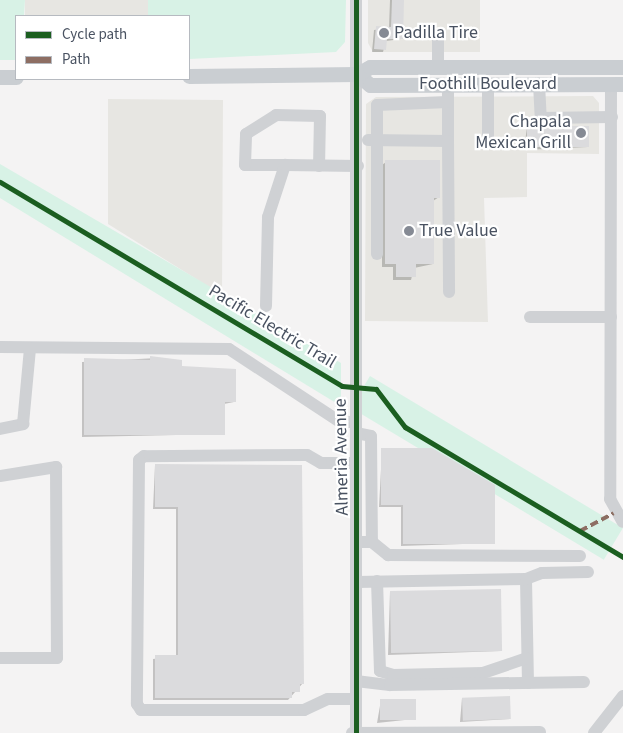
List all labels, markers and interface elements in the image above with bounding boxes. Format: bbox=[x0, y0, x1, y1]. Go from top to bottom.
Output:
legend bbox=[15, 15, 190, 80]
place label: Padilla Tire bbox=[394, 22, 478, 44]
text: Cycle path bbox=[62, 24, 127, 45]
marker: Padilla Tire bbox=[378, 27, 390, 39]
text: Path bbox=[62, 49, 90, 70]
street label: Foothill Boulevard bbox=[419, 73, 557, 95]
place label: Chapala Mexican Grill bbox=[475, 112, 571, 154]
marker: Chapala Mexican Grill bbox=[575, 127, 587, 139]
place label: True Value bbox=[419, 220, 498, 242]
marker: True Value bbox=[403, 225, 415, 237]
street label: Pacific Electric Trail bbox=[204, 280, 340, 374]
street label: Almeria Avenue bbox=[330, 398, 354, 516]

